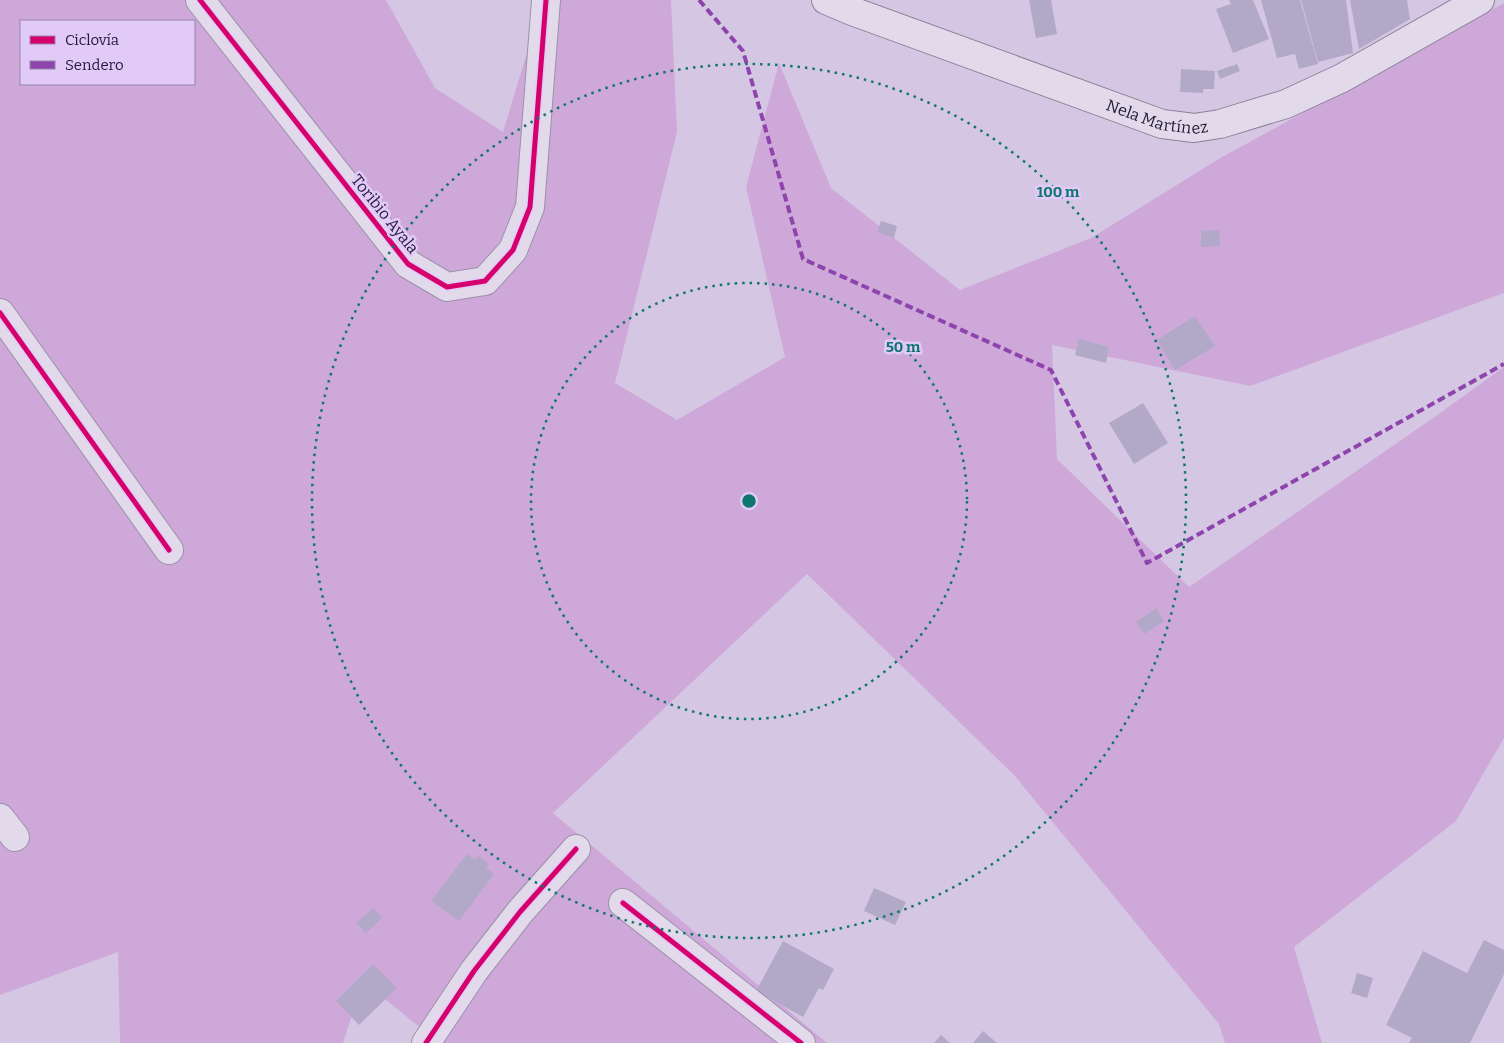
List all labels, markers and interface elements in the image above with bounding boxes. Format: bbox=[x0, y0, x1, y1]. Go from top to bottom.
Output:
legend bbox=[20, 20, 195, 85]
text: Ciclovía bbox=[65, 31, 119, 49]
text: Sendero bbox=[65, 56, 124, 74]
street label: Nela Martínez bbox=[1104, 95, 1209, 138]
street label: Toribio Ayala bbox=[347, 171, 423, 258]
text: 100 m bbox=[1037, 183, 1080, 201]
text: 50 m bbox=[886, 338, 921, 356]
centre of rings bbox=[740, 492, 758, 510]

